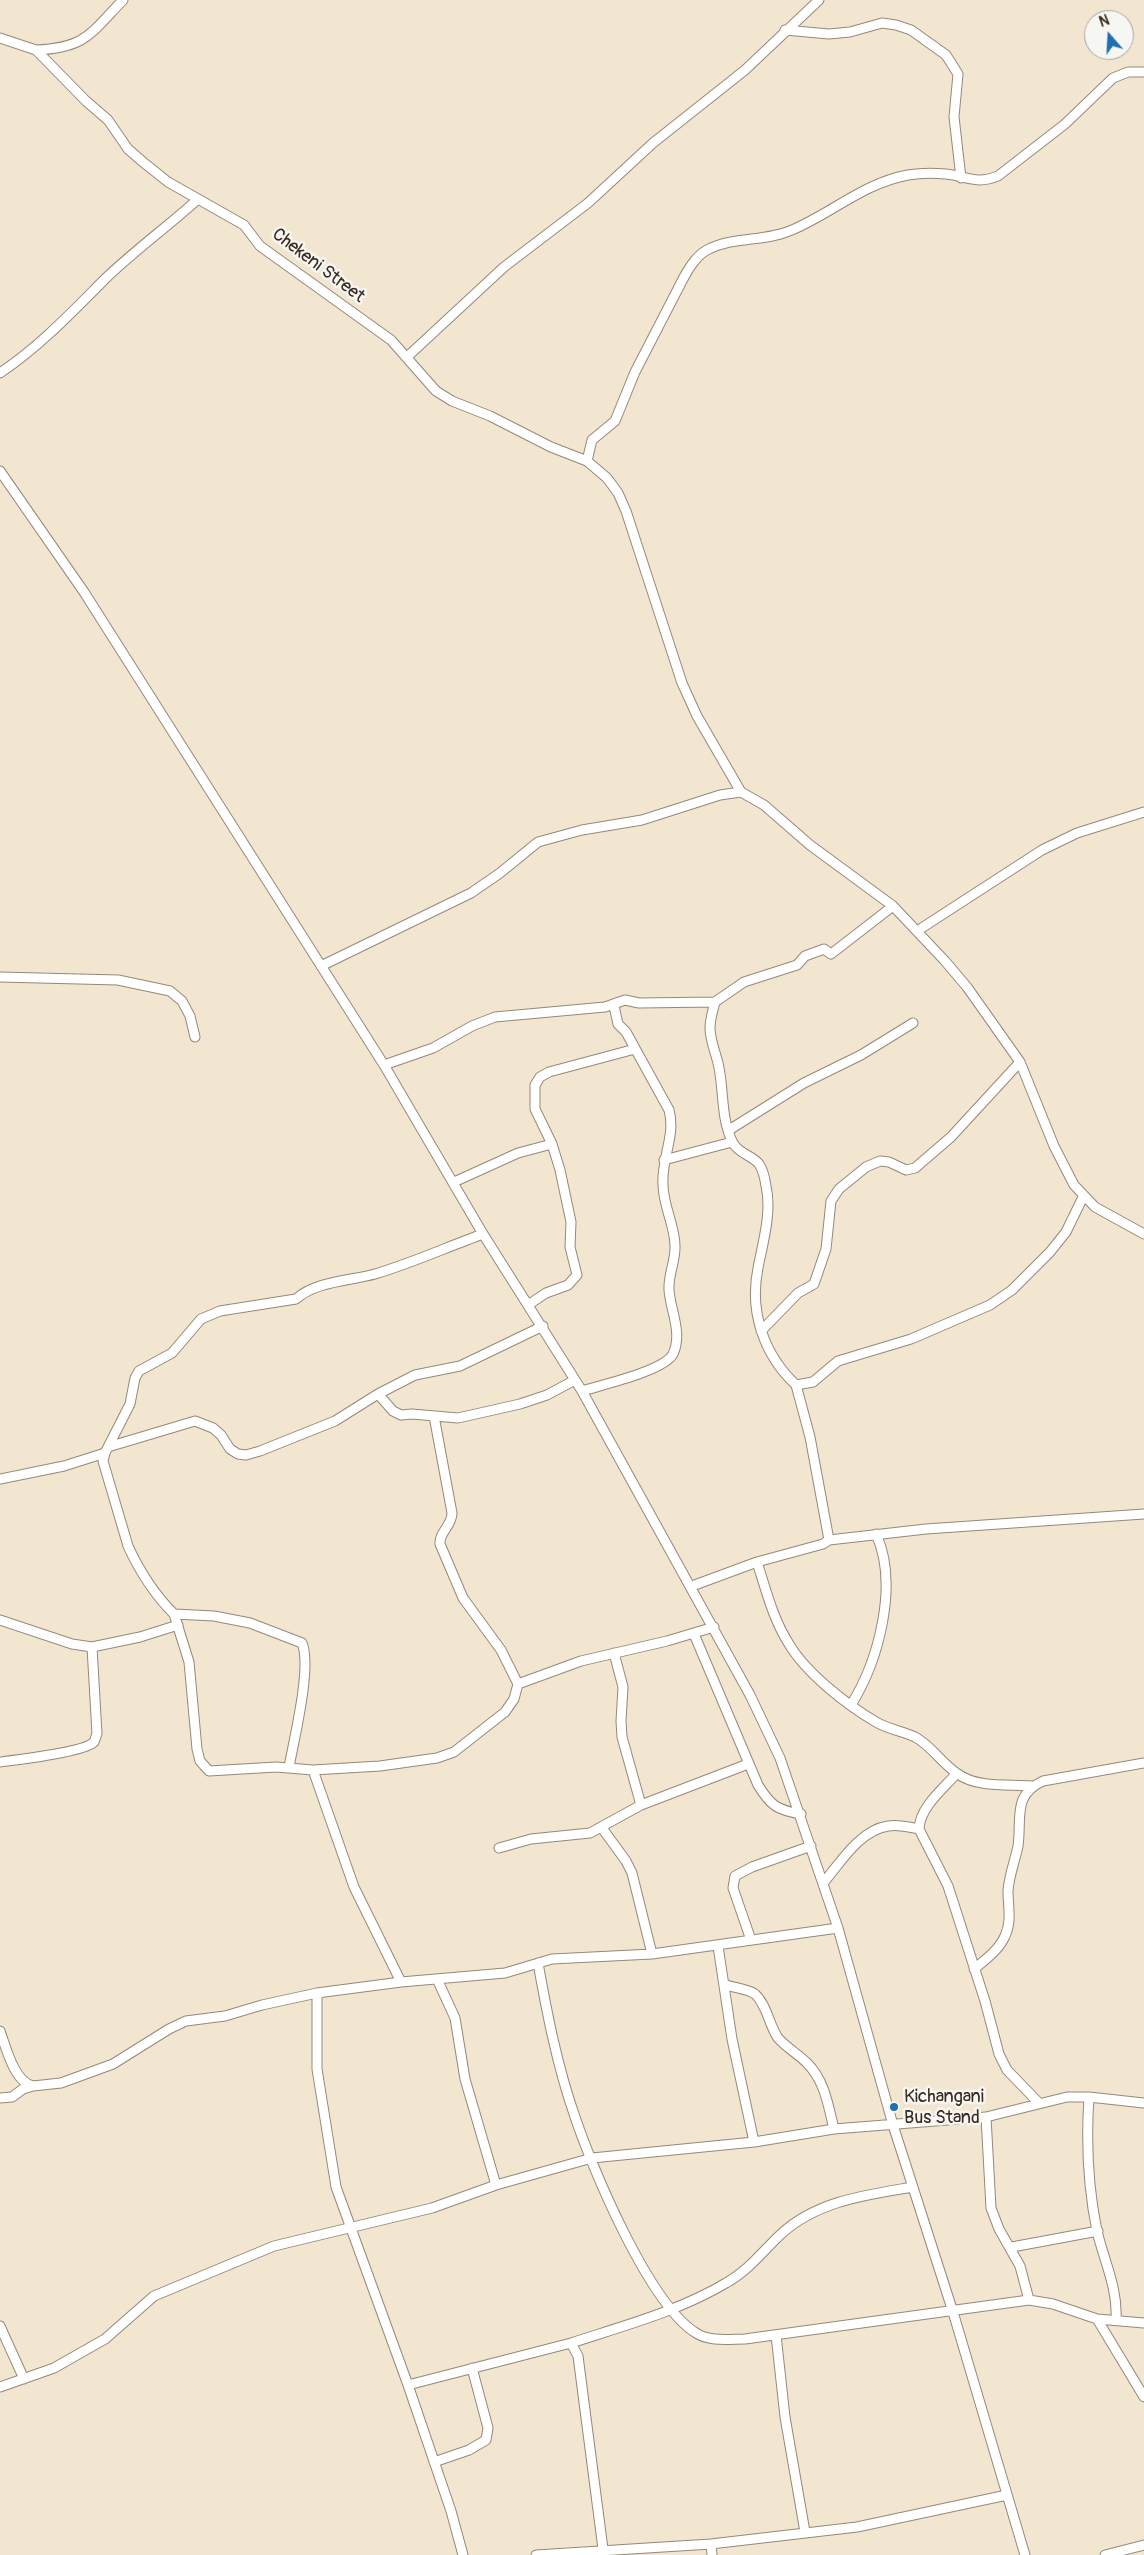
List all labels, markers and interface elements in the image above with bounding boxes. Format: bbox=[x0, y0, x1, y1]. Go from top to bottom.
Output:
north arrow bbox=[1084, 10, 1134, 60]
text: N bbox=[1097, 12, 1112, 31]
street label: Chekeni Street bbox=[267, 224, 369, 308]
place label: Kichangani Bus Stand bbox=[904, 2086, 984, 2128]
marker: Kichangani Bus Stand bbox=[888, 2101, 900, 2113]

